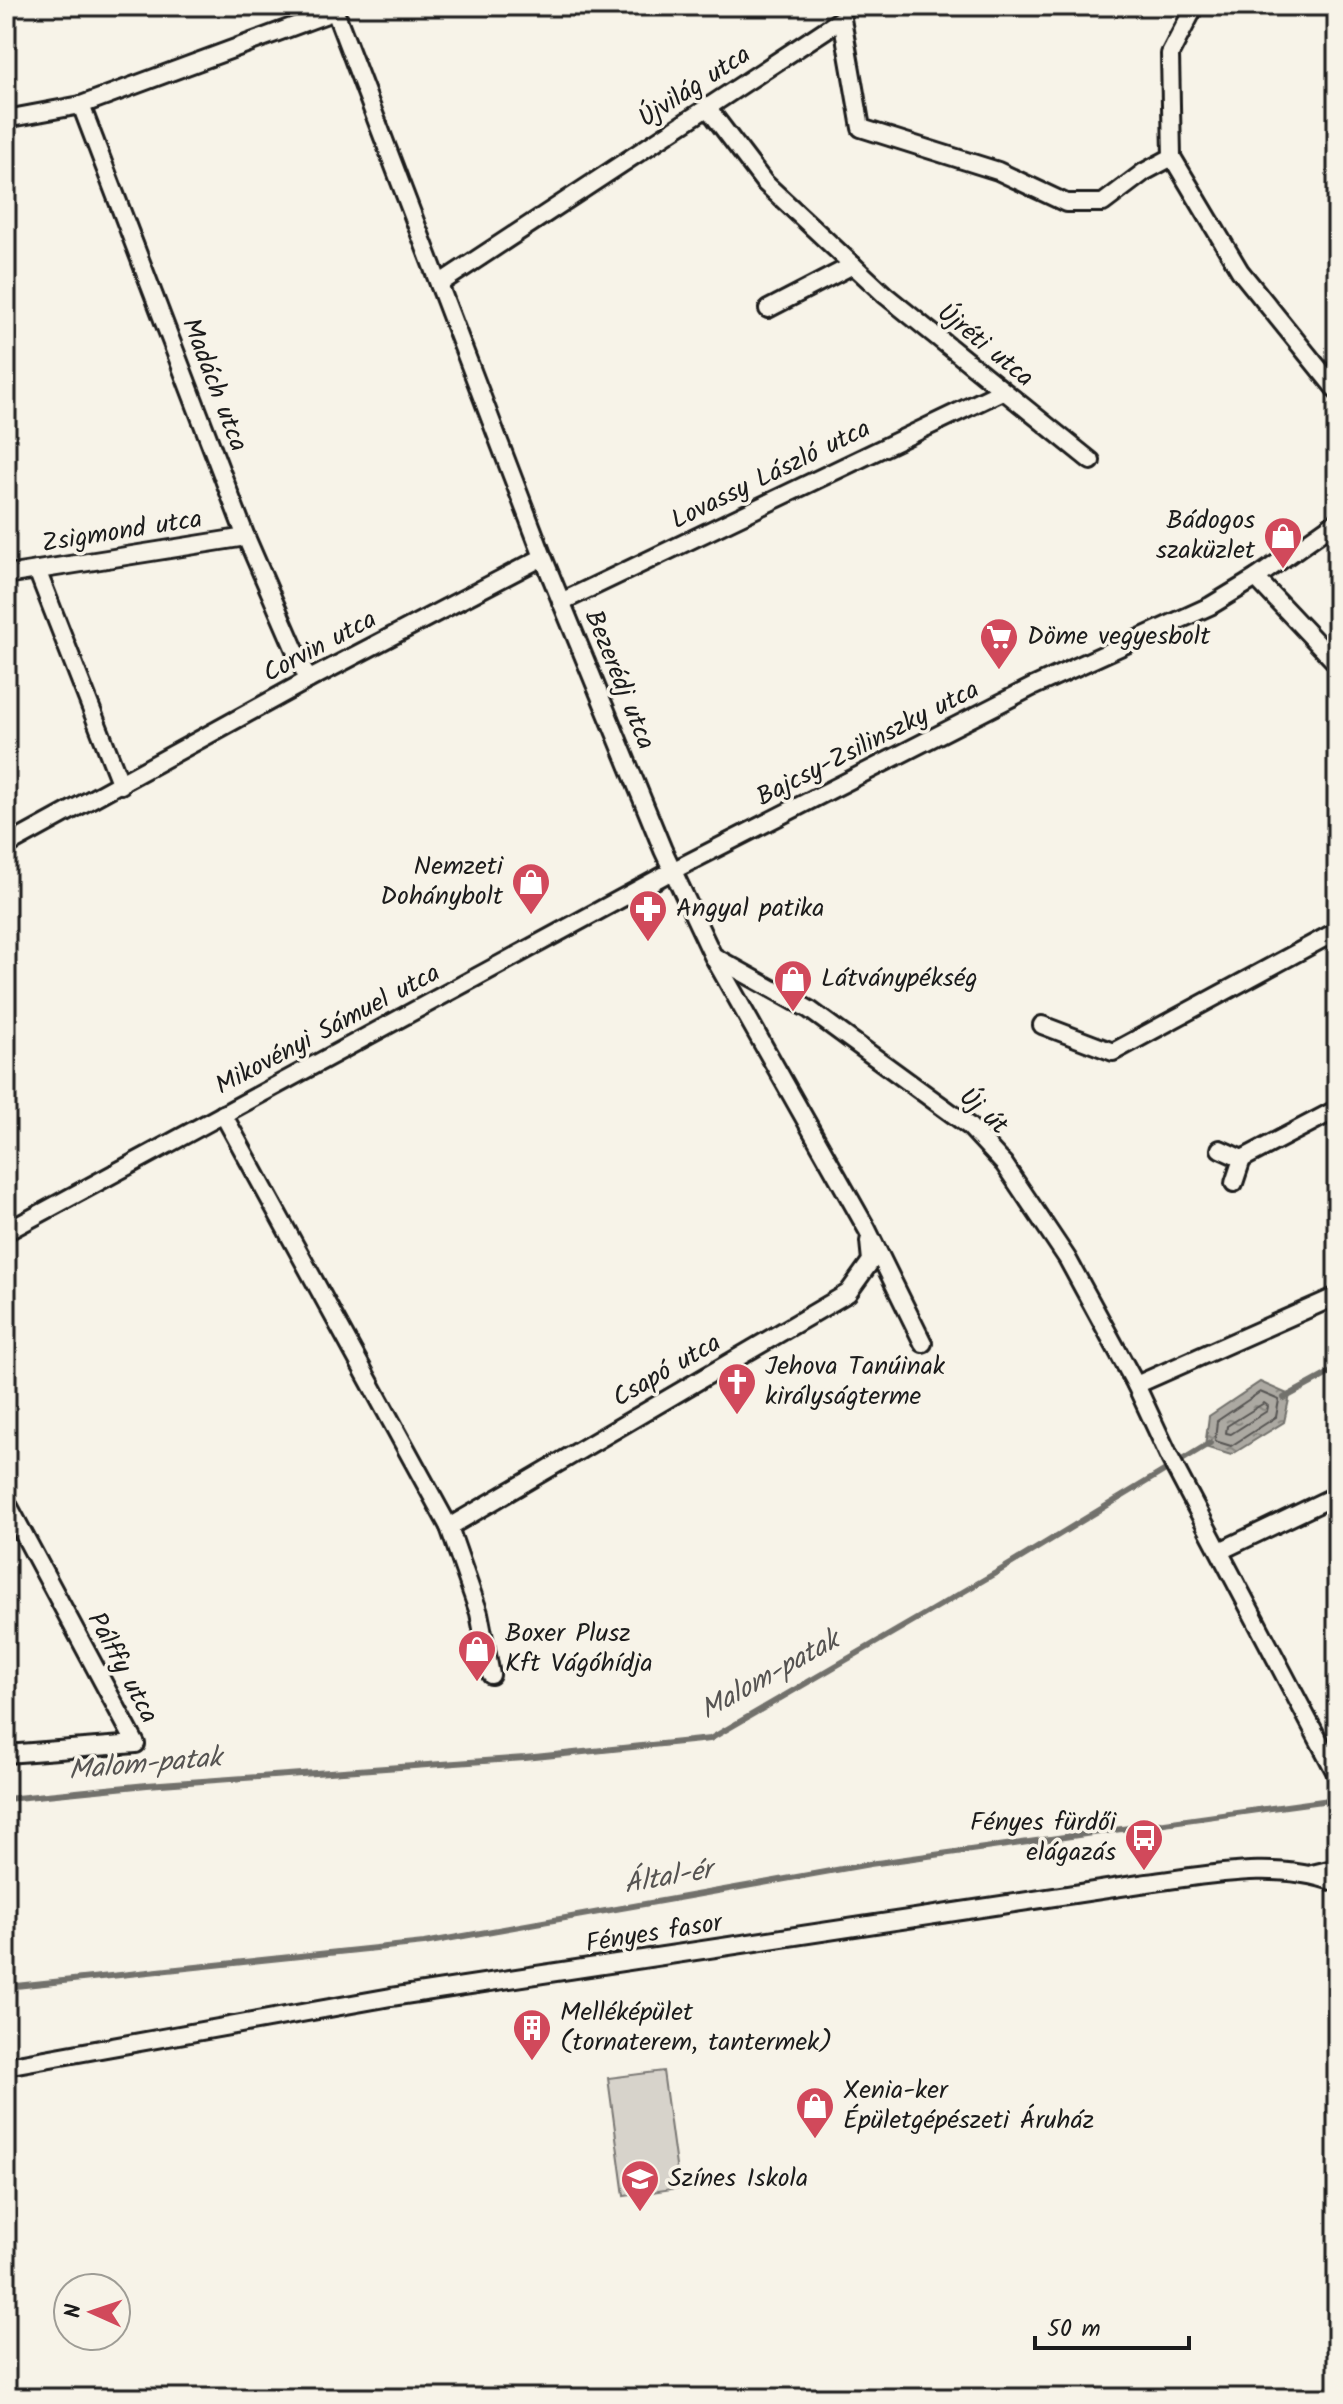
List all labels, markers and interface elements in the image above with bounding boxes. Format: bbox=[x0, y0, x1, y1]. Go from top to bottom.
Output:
street label: Újvilág utca bbox=[630, 35, 760, 139]
street label: Újréti utca bbox=[927, 293, 1043, 399]
street label: Madách utca bbox=[169, 312, 259, 458]
street label: Lovassy László utca bbox=[664, 408, 878, 542]
street label: Zsigmond utca bbox=[39, 499, 205, 565]
place label: Bádogos szaküzlet bbox=[1156, 500, 1256, 572]
shop icon: Bádogos szaküzlet bbox=[1262, 515, 1304, 570]
street label: Corvin utca bbox=[256, 599, 384, 695]
street label: Bezerédj utca bbox=[572, 604, 666, 756]
supermarket icon: Döme vegyesbolt bbox=[978, 616, 1020, 671]
place label: Döme vegyesbolt bbox=[1027, 616, 1211, 658]
street label: Bajcsy-Zsilinszky utca bbox=[749, 670, 987, 818]
place label: Nemzeti Dohánybolt bbox=[380, 846, 505, 918]
shop icon: Nemzeti Dohánybolt bbox=[510, 861, 552, 916]
pharmacy icon: Angyal patika bbox=[627, 888, 669, 943]
place label: Angyal patika bbox=[676, 888, 824, 930]
street label: Mikovényi Sámuel utca bbox=[208, 953, 448, 1107]
shop icon: Látványpékség bbox=[772, 958, 814, 1013]
place label: Látványpékség bbox=[821, 958, 978, 1000]
street label: Új út bbox=[949, 1078, 1018, 1147]
street label: Csapó utca bbox=[605, 1323, 729, 1419]
place label: Jehova Tanúinak királyságterme bbox=[765, 1346, 946, 1418]
church icon: Jehova Tanúinak királyságterme bbox=[716, 1361, 758, 1416]
street label: Pálffy utca bbox=[75, 1605, 169, 1731]
place label: Boxer Plusz Kft Vágóhídja bbox=[505, 1613, 653, 1685]
water label: Malom-patak bbox=[692, 1617, 851, 1733]
shop icon: Boxer Plusz Kft Vágóhídja bbox=[456, 1628, 498, 1683]
water label: Malom-patak bbox=[67, 1736, 227, 1794]
place label: Fényes fürdői elágazás bbox=[970, 1802, 1118, 1874]
bus stop icon: Fényes fürdői elágazás bbox=[1123, 1817, 1165, 1872]
water label: Által-ér bbox=[620, 1847, 721, 1908]
street label: Fényes fasor bbox=[583, 1902, 727, 1966]
place label: Melléképület (tornaterem, tantermek) bbox=[560, 1992, 832, 2064]
building icon: Melléképület (tornaterem, tantermek) bbox=[511, 2007, 553, 2062]
place label: Xenia-ker Épületgépészeti Áruház bbox=[843, 2070, 1094, 2142]
shop icon: Xenia-ker Épületgépészeti Áruház bbox=[794, 2085, 836, 2140]
school or university icon: Színes Iskola bbox=[619, 2158, 661, 2213]
place label: Színes Iskola bbox=[668, 2158, 808, 2200]
north arrow bbox=[52, 2272, 132, 2352]
scale bar bbox=[1035, 2300, 1189, 2350]
text: N bbox=[57, 2303, 92, 2319]
text: 50 m bbox=[1047, 2310, 1101, 2349]

